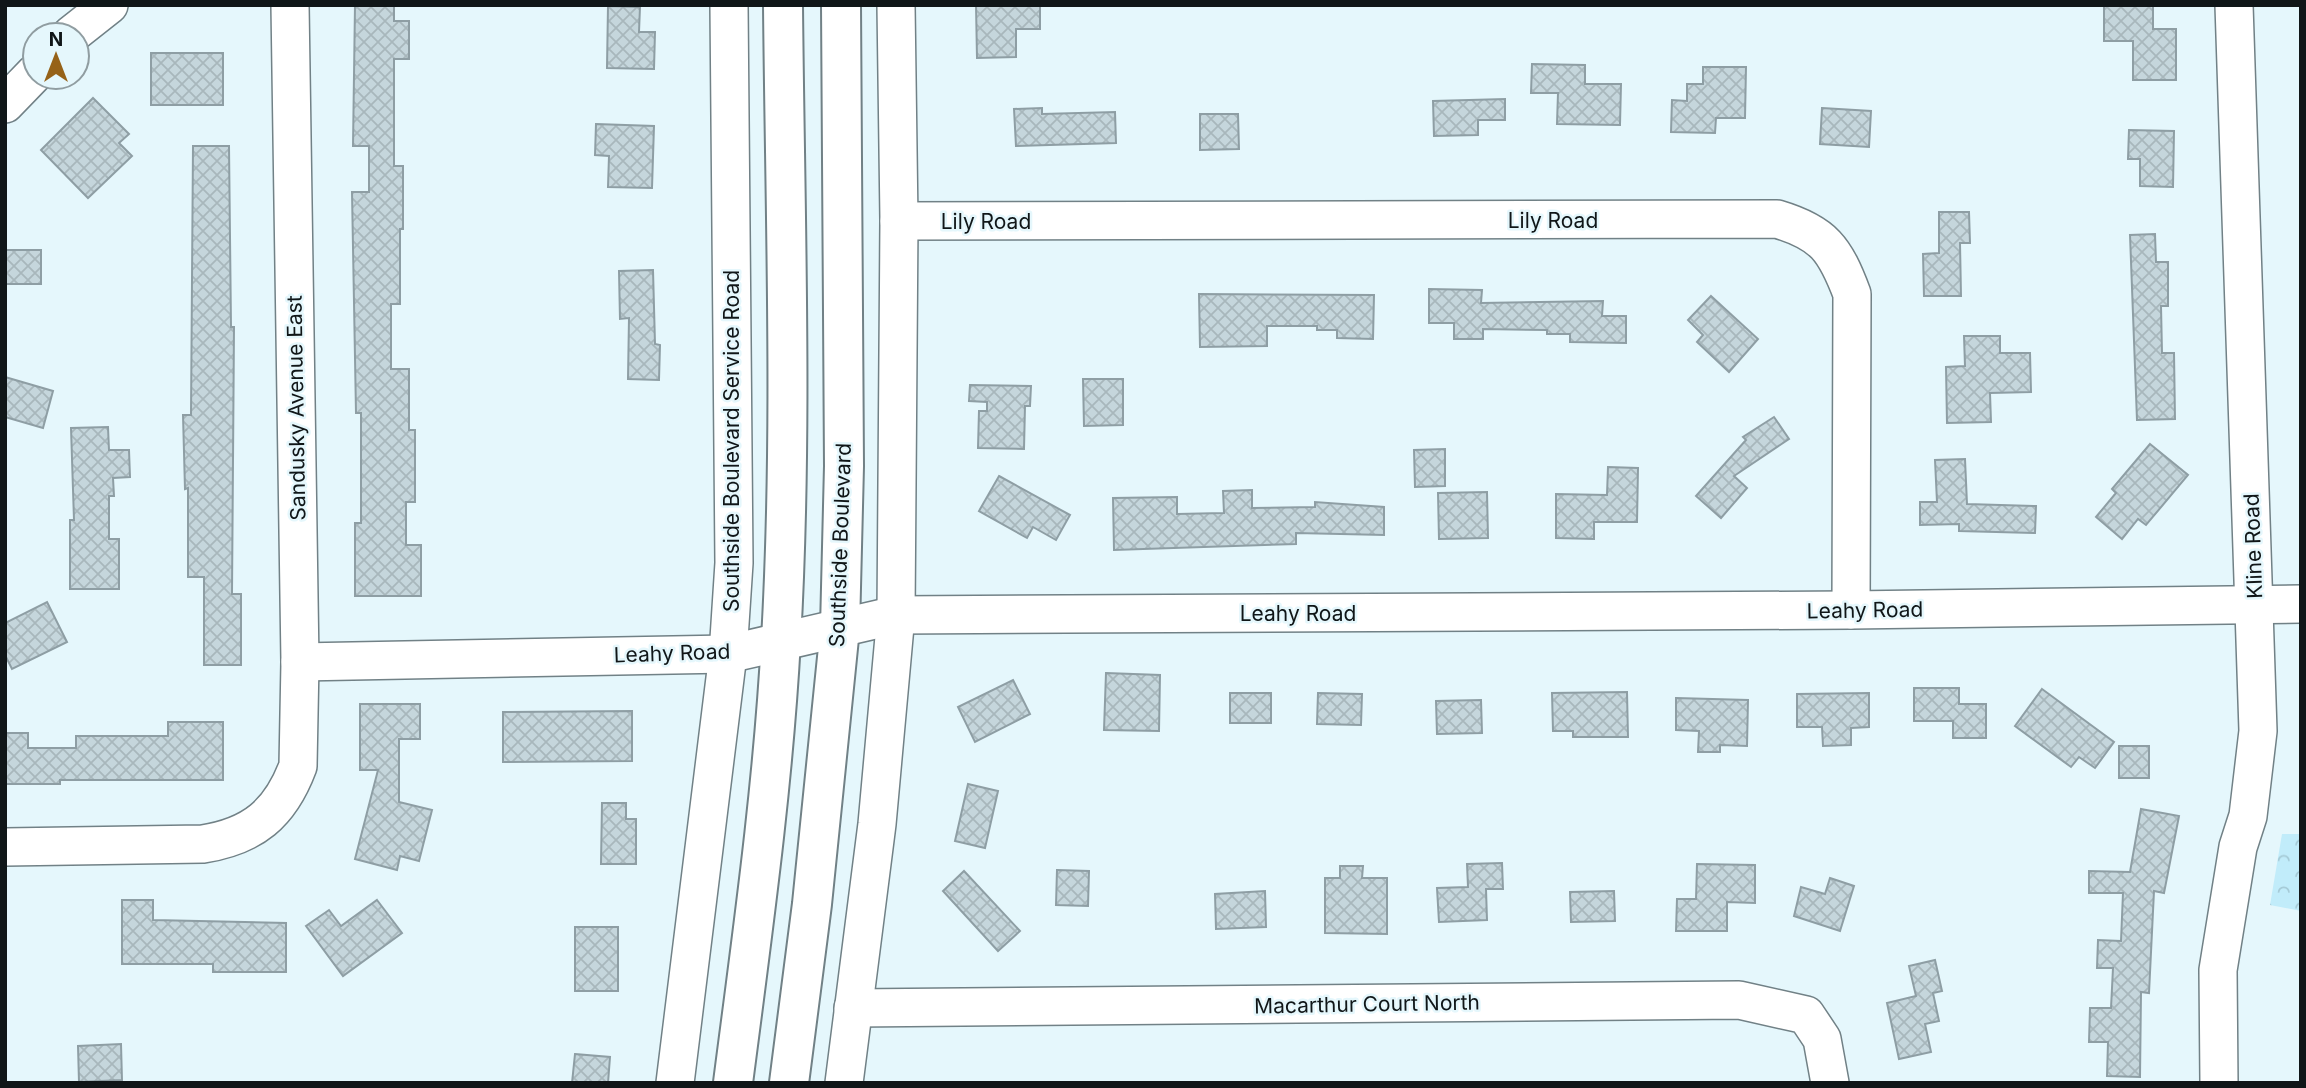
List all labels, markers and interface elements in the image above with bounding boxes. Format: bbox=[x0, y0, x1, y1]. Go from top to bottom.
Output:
north arrow bbox=[21, 21, 91, 91]
text: N bbox=[49, 28, 63, 51]
street label: Lily Road bbox=[1508, 208, 1598, 233]
street label: Lily Road bbox=[941, 209, 1031, 234]
street label: Southside Boulevard Service Road bbox=[719, 270, 744, 612]
street label: Sandusky Avenue East bbox=[282, 295, 310, 521]
street label: Southside Boulevard bbox=[824, 442, 856, 648]
street label: Kline Road bbox=[2239, 493, 2267, 599]
street label: Leahy Road bbox=[1806, 596, 1924, 624]
street label: Leahy Road bbox=[1240, 601, 1356, 626]
street label: Leahy Road bbox=[613, 638, 731, 668]
street label: Macarthur Court North bbox=[1254, 990, 1480, 1018]

